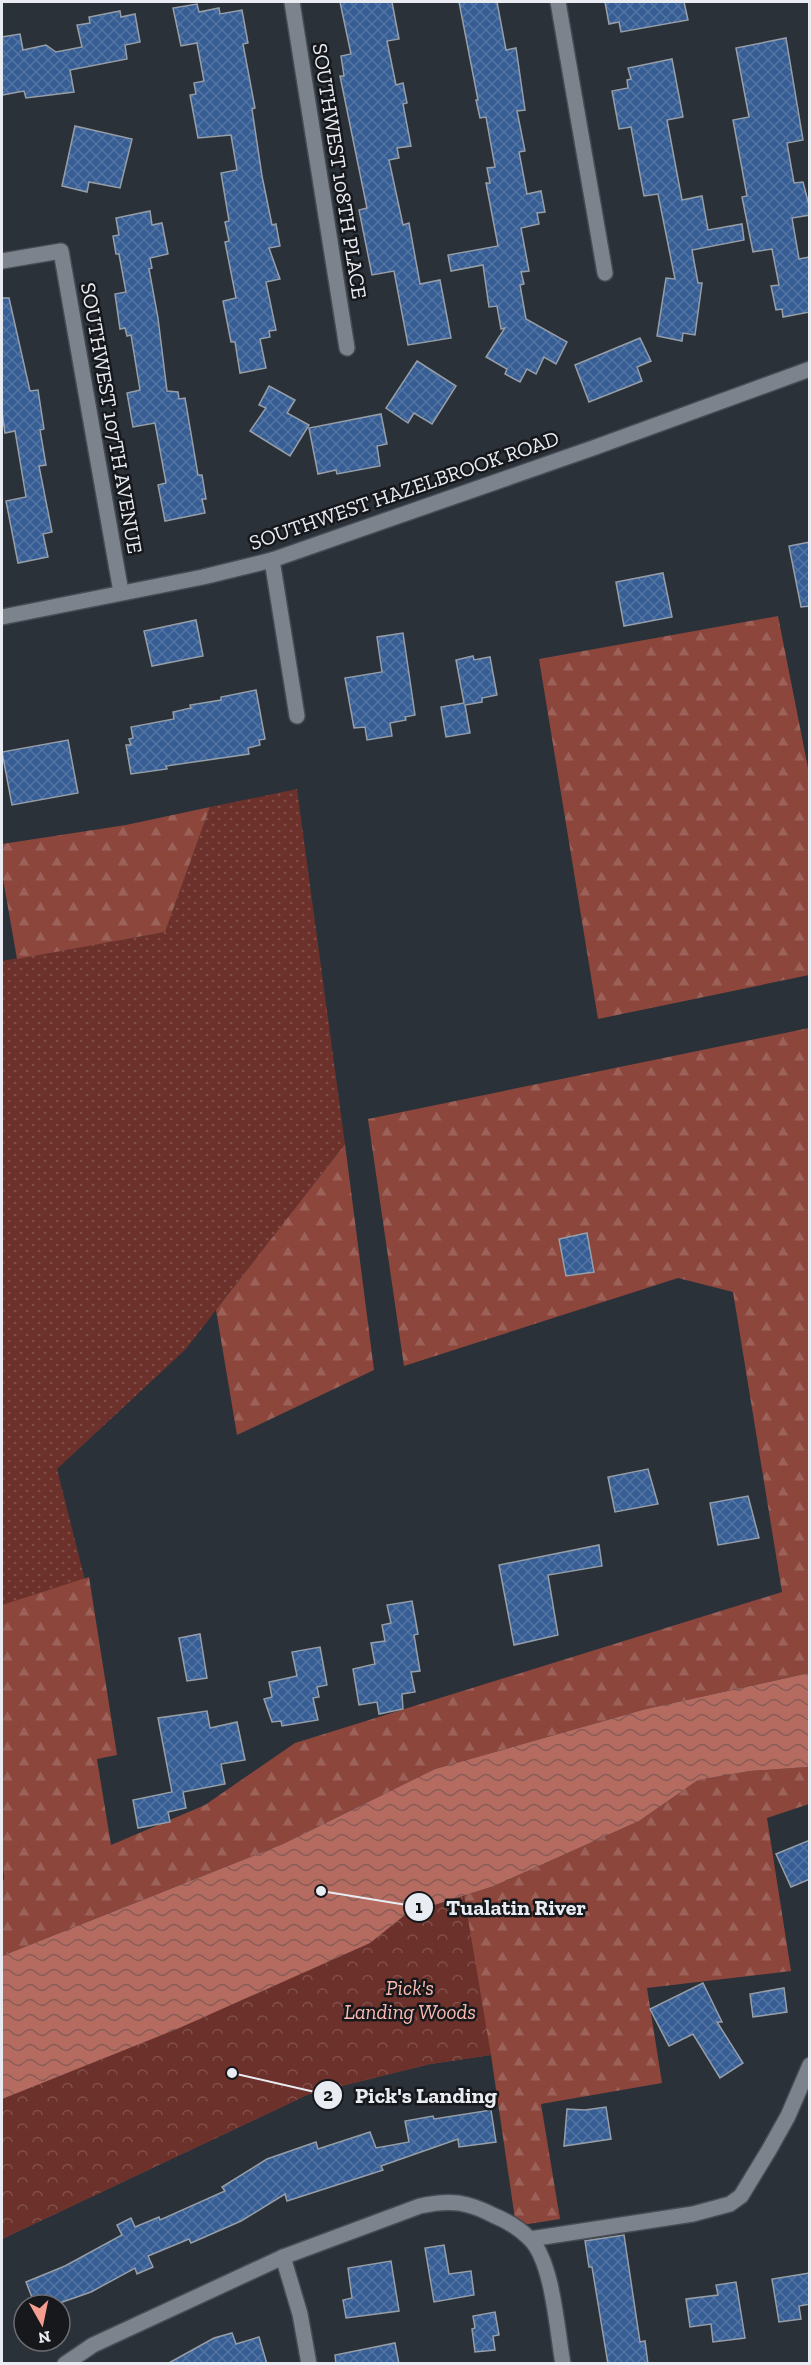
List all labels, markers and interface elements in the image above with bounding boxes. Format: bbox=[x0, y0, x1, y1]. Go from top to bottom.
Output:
street label: SOUTHWEST 108TH PLACE bbox=[307, 41, 373, 301]
street label: SOUTHWEST 107TH AVENUE bbox=[76, 280, 148, 556]
street label: SOUTHWEST HAZELBROOK ROAD bbox=[246, 425, 562, 555]
callout: Tualatin River bbox=[404, 1887, 598, 1927]
text: Tualatin River bbox=[446, 1894, 586, 1921]
text: 1 bbox=[415, 1896, 423, 1918]
park label: Pick's Landing Woods bbox=[344, 1975, 476, 2024]
callout: Pick's Landing bbox=[313, 2075, 509, 2115]
text: Pick's Landing bbox=[355, 2082, 498, 2109]
text: 2 bbox=[323, 2084, 333, 2106]
north arrow bbox=[12, 2293, 72, 2353]
text: N bbox=[37, 2327, 52, 2348]

